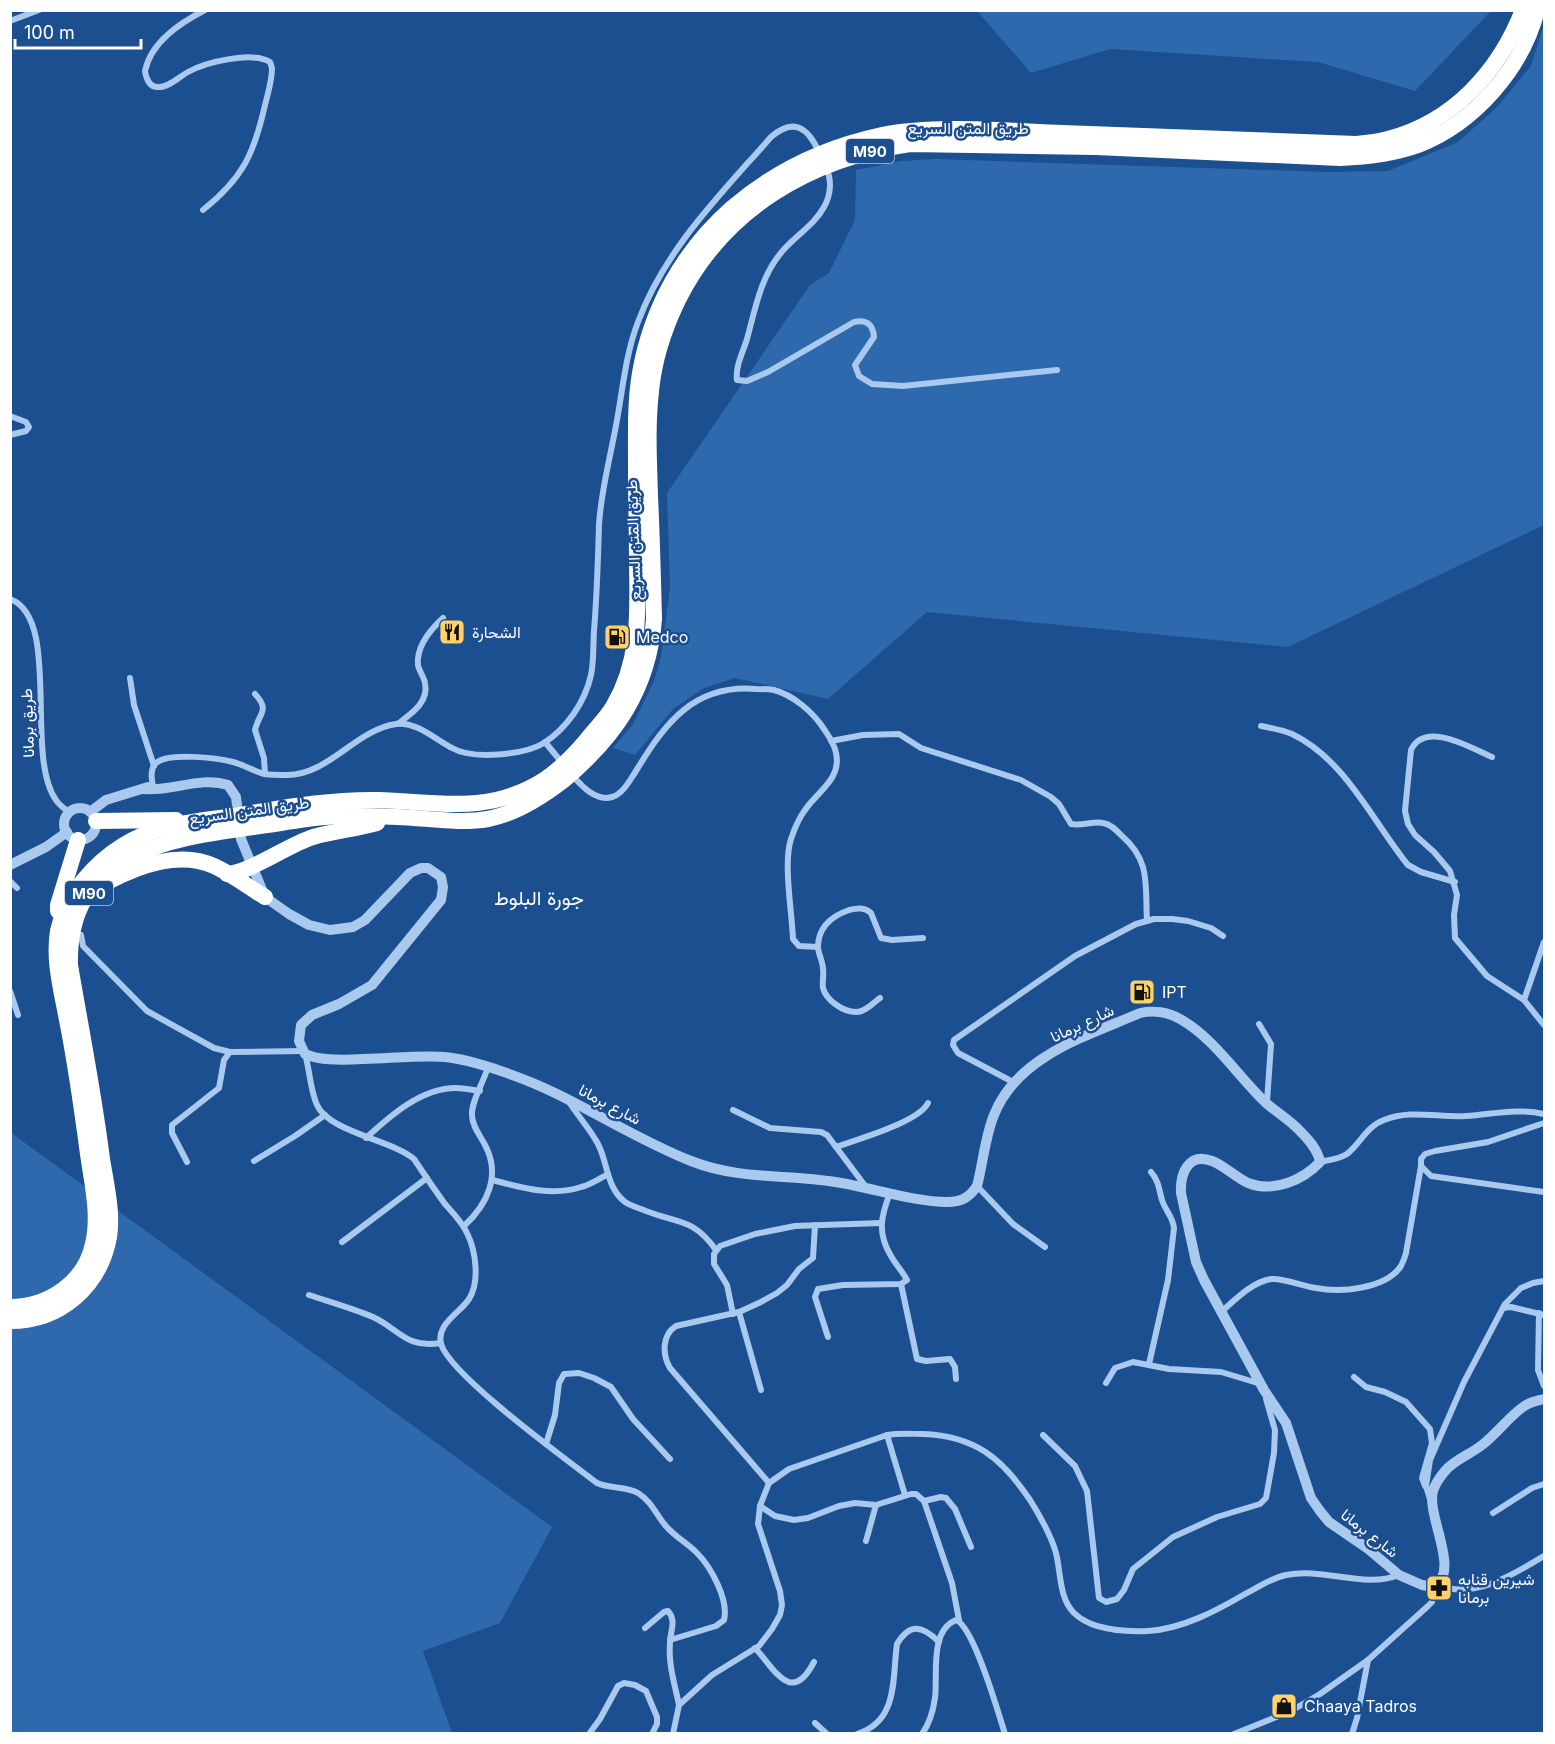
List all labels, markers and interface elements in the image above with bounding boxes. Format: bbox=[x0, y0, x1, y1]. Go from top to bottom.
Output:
scale bar bbox=[15, 12, 141, 50]
text: 100 m bbox=[24, 22, 75, 43]
street label: طريق المتن السريع bbox=[907, 118, 1029, 140]
road number: M90 bbox=[846, 139, 894, 163]
street label: طريق المتن السريع bbox=[621, 479, 647, 601]
restaurant icon: الشحارة bbox=[437, 617, 467, 647]
place label: الشحارة bbox=[472, 622, 521, 643]
fuel station icon: Medco bbox=[602, 622, 632, 652]
place label: Medco bbox=[636, 627, 688, 647]
street label: طريق برمانا bbox=[16, 688, 39, 758]
street label: طريق المتن السريع bbox=[188, 792, 311, 830]
road number: M90 bbox=[65, 881, 113, 905]
district label: جورة البلوط bbox=[494, 886, 584, 911]
fuel station icon: IPT bbox=[1127, 977, 1157, 1007]
place label: IPT bbox=[1162, 982, 1187, 1002]
street label: شارع برمانا bbox=[1047, 1000, 1118, 1048]
street label: شارع برمانا bbox=[574, 1079, 645, 1131]
street label: شارع برمانا bbox=[1336, 1504, 1403, 1563]
place label: شيرين قنابه برمانا bbox=[1458, 1569, 1535, 1608]
pharmacy icon: شيرين قنابه برمانا bbox=[1424, 1573, 1454, 1603]
shop icon: Chaaya Tadros bbox=[1269, 1691, 1299, 1721]
place label: Chaaya Tadros bbox=[1304, 1696, 1417, 1716]

